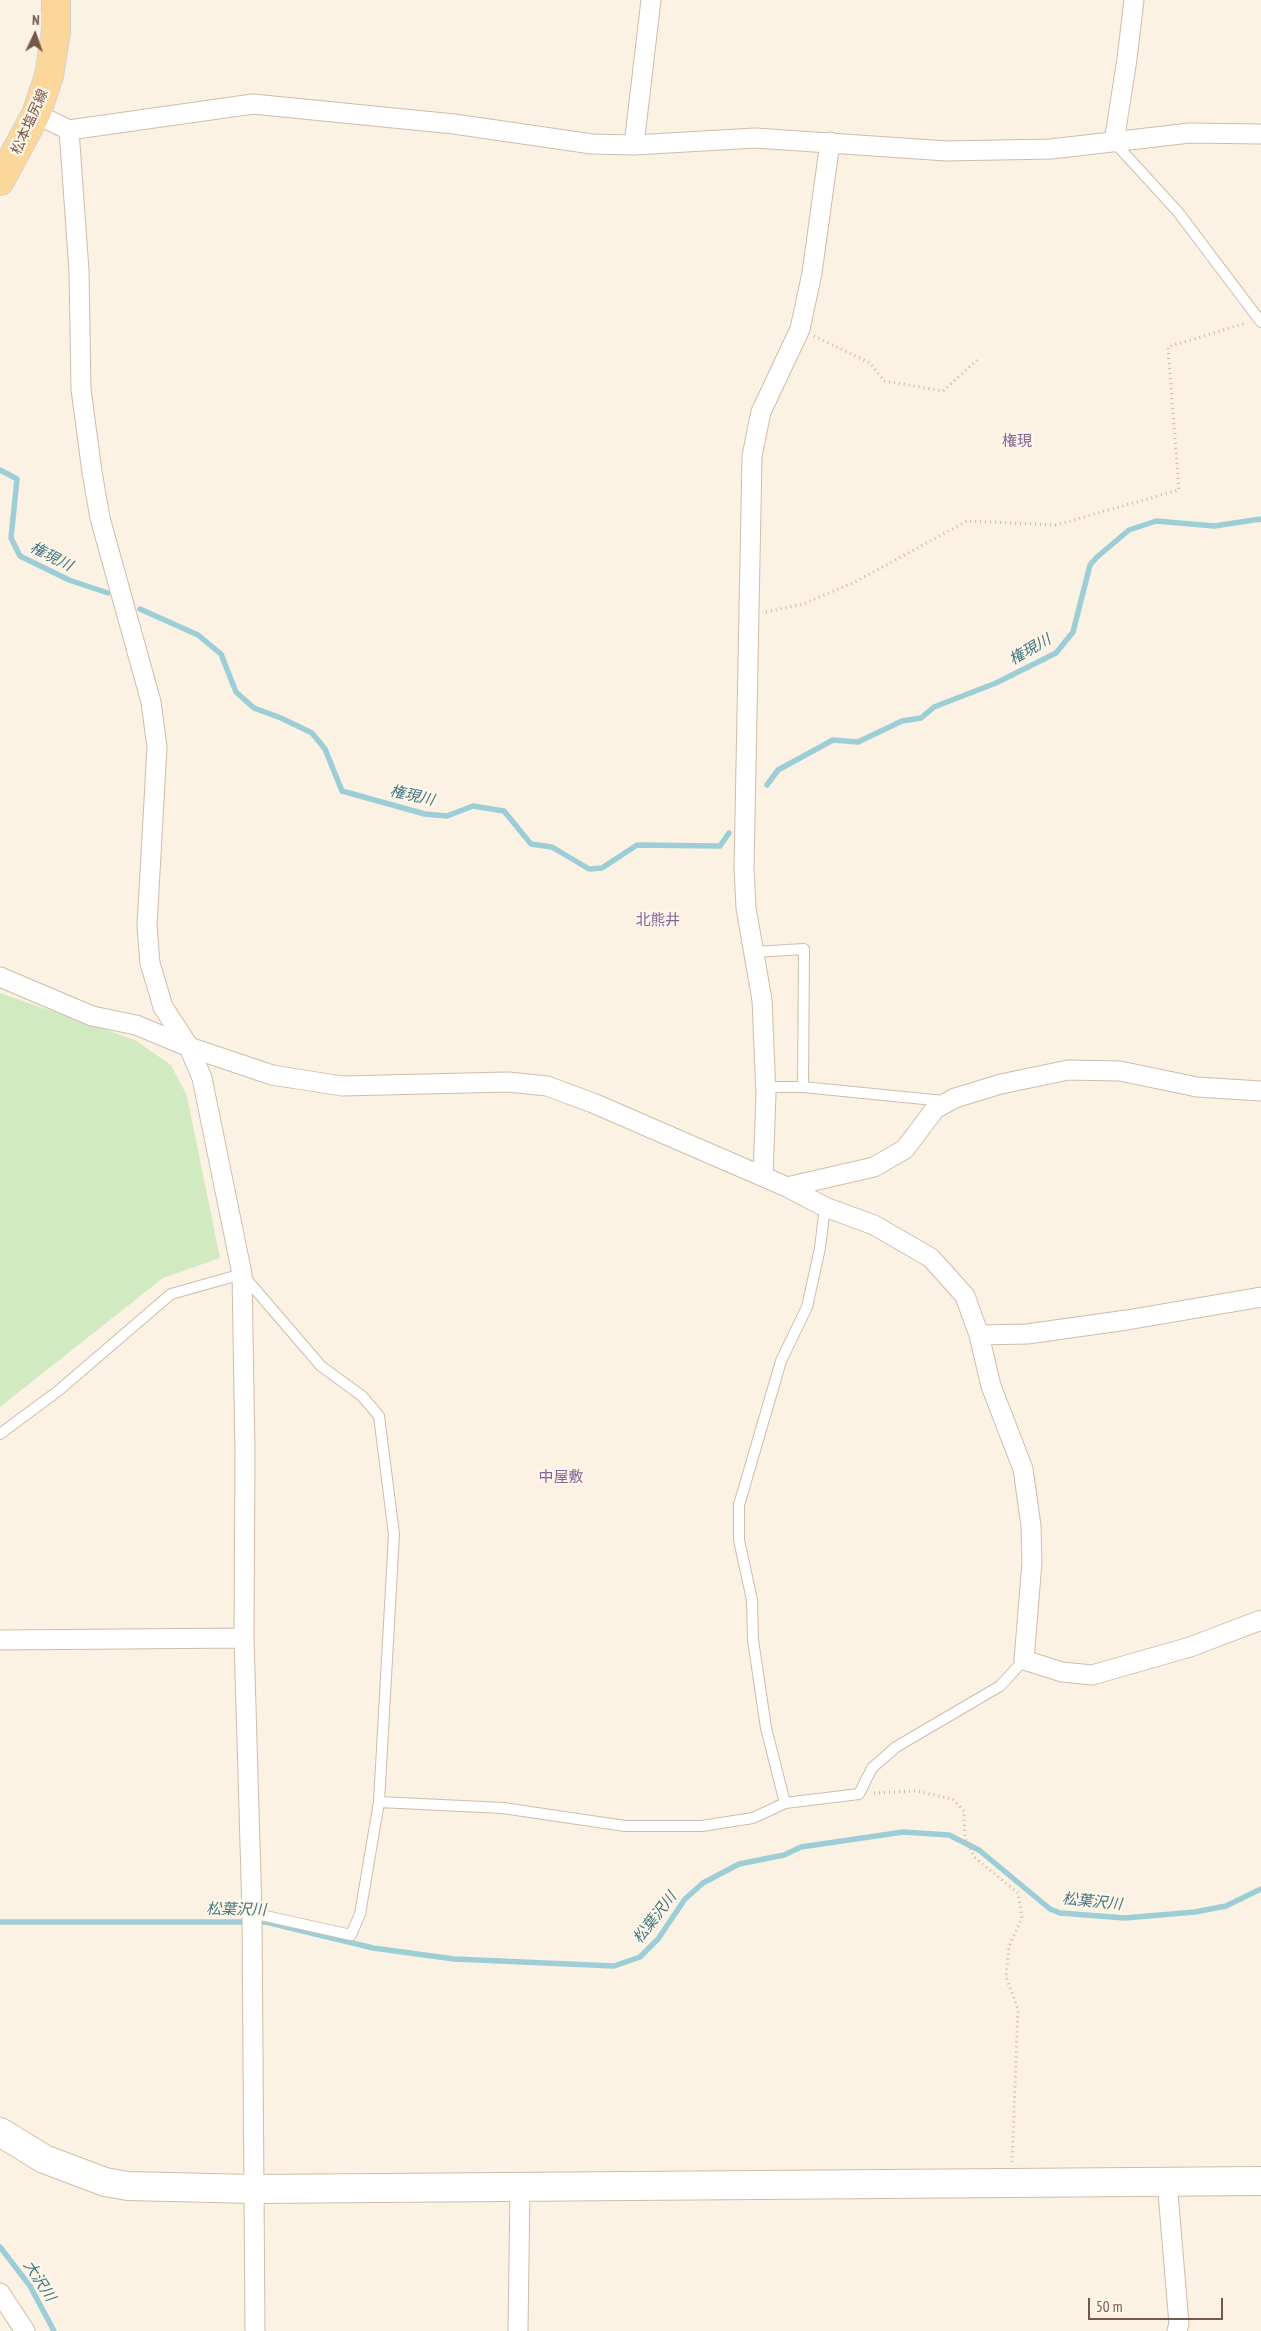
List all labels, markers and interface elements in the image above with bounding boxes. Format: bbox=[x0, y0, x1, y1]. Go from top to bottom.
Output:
north arrow bbox=[10, 10, 60, 60]
text: N bbox=[32, 11, 40, 29]
street label: 松本塩尻線 bbox=[8, 87, 52, 157]
district label: 権現 bbox=[1002, 433, 1032, 451]
water label: 権現川 bbox=[27, 539, 75, 575]
water label: 権現川 bbox=[1006, 631, 1054, 669]
water label: 権現川 bbox=[388, 782, 436, 810]
district label: 北熊井 bbox=[636, 912, 680, 930]
district label: 中屋敷 bbox=[539, 1469, 583, 1487]
water label: 松葉沢川 bbox=[629, 1889, 681, 1947]
water label: 松葉沢川 bbox=[1061, 1890, 1123, 1914]
water label: 松葉沢川 bbox=[206, 1900, 266, 1920]
water label: 大沢川 bbox=[19, 2257, 59, 2305]
scale bar bbox=[1091, 2288, 1226, 2320]
text: 50 m bbox=[1096, 2297, 1122, 2316]

